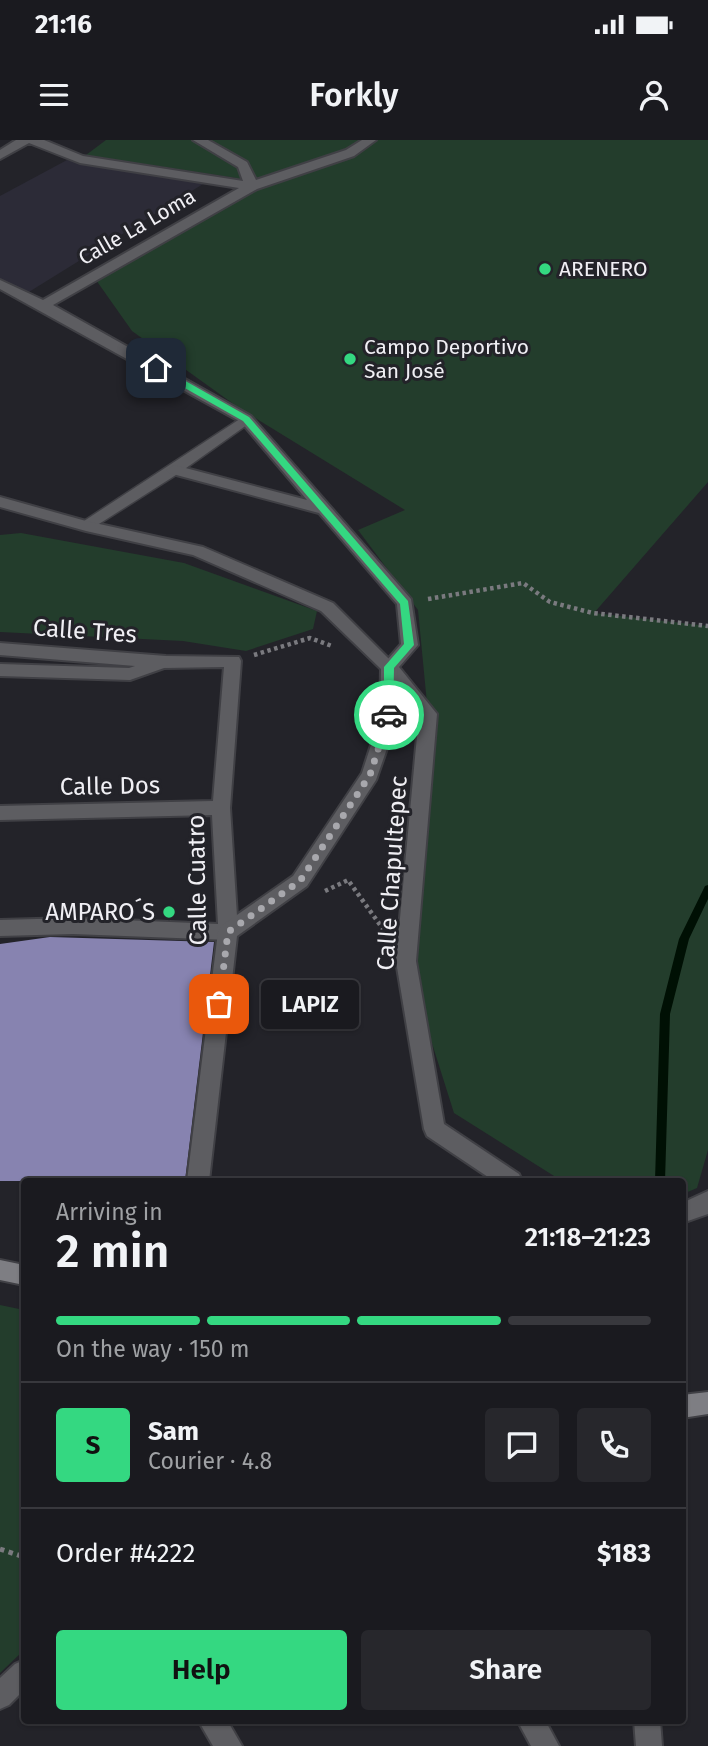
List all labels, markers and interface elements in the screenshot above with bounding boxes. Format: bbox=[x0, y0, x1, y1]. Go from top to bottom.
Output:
text: 21:16 bbox=[35, 9, 92, 40]
icon: menu bbox=[35, 76, 73, 114]
text: Forkly bbox=[310, 76, 398, 114]
icon: person bbox=[635, 76, 673, 114]
street label: Calle La Loma bbox=[74, 183, 200, 271]
place label: ARENERO bbox=[559, 256, 648, 282]
marker: ARENERO bbox=[537, 261, 553, 277]
place label: Campo Deportivo San José bbox=[364, 334, 529, 384]
pin bbox=[126, 338, 186, 398]
icon: home bbox=[137, 349, 175, 387]
marker: Campo Deportivo San José bbox=[342, 351, 358, 367]
street label: Calle Tres bbox=[32, 613, 138, 649]
courier bbox=[354, 680, 424, 750]
icon: car bbox=[370, 696, 408, 734]
street label: Calle Dos bbox=[60, 771, 160, 801]
street label: Calle Chapultepec bbox=[371, 775, 413, 971]
street label: Calle Cuatro bbox=[182, 814, 212, 946]
place label: AMPARO´S bbox=[45, 898, 155, 926]
marker: AMPARO´S bbox=[161, 904, 177, 920]
pin bbox=[189, 974, 249, 1034]
callout: LAPIZ bbox=[261, 980, 359, 1028]
icon: bag bbox=[200, 985, 238, 1023]
text: LAPIZ bbox=[281, 990, 339, 1018]
text: Arriving in bbox=[56, 1198, 163, 1226]
text: 21:18–21:23 bbox=[525, 1222, 651, 1253]
text: 2 min bbox=[56, 1224, 169, 1279]
text: On the way · 150 m bbox=[56, 1335, 249, 1363]
button: chat bbox=[485, 1408, 559, 1482]
button: phone bbox=[577, 1408, 651, 1482]
text: Sam bbox=[148, 1416, 199, 1447]
text: S bbox=[86, 1430, 100, 1461]
text: Courier · 4.8 bbox=[148, 1447, 272, 1475]
text: Order #4222 bbox=[56, 1538, 195, 1569]
text: $183 bbox=[597, 1538, 651, 1569]
button: Help bbox=[56, 1630, 347, 1710]
button: Share bbox=[361, 1630, 651, 1710]

